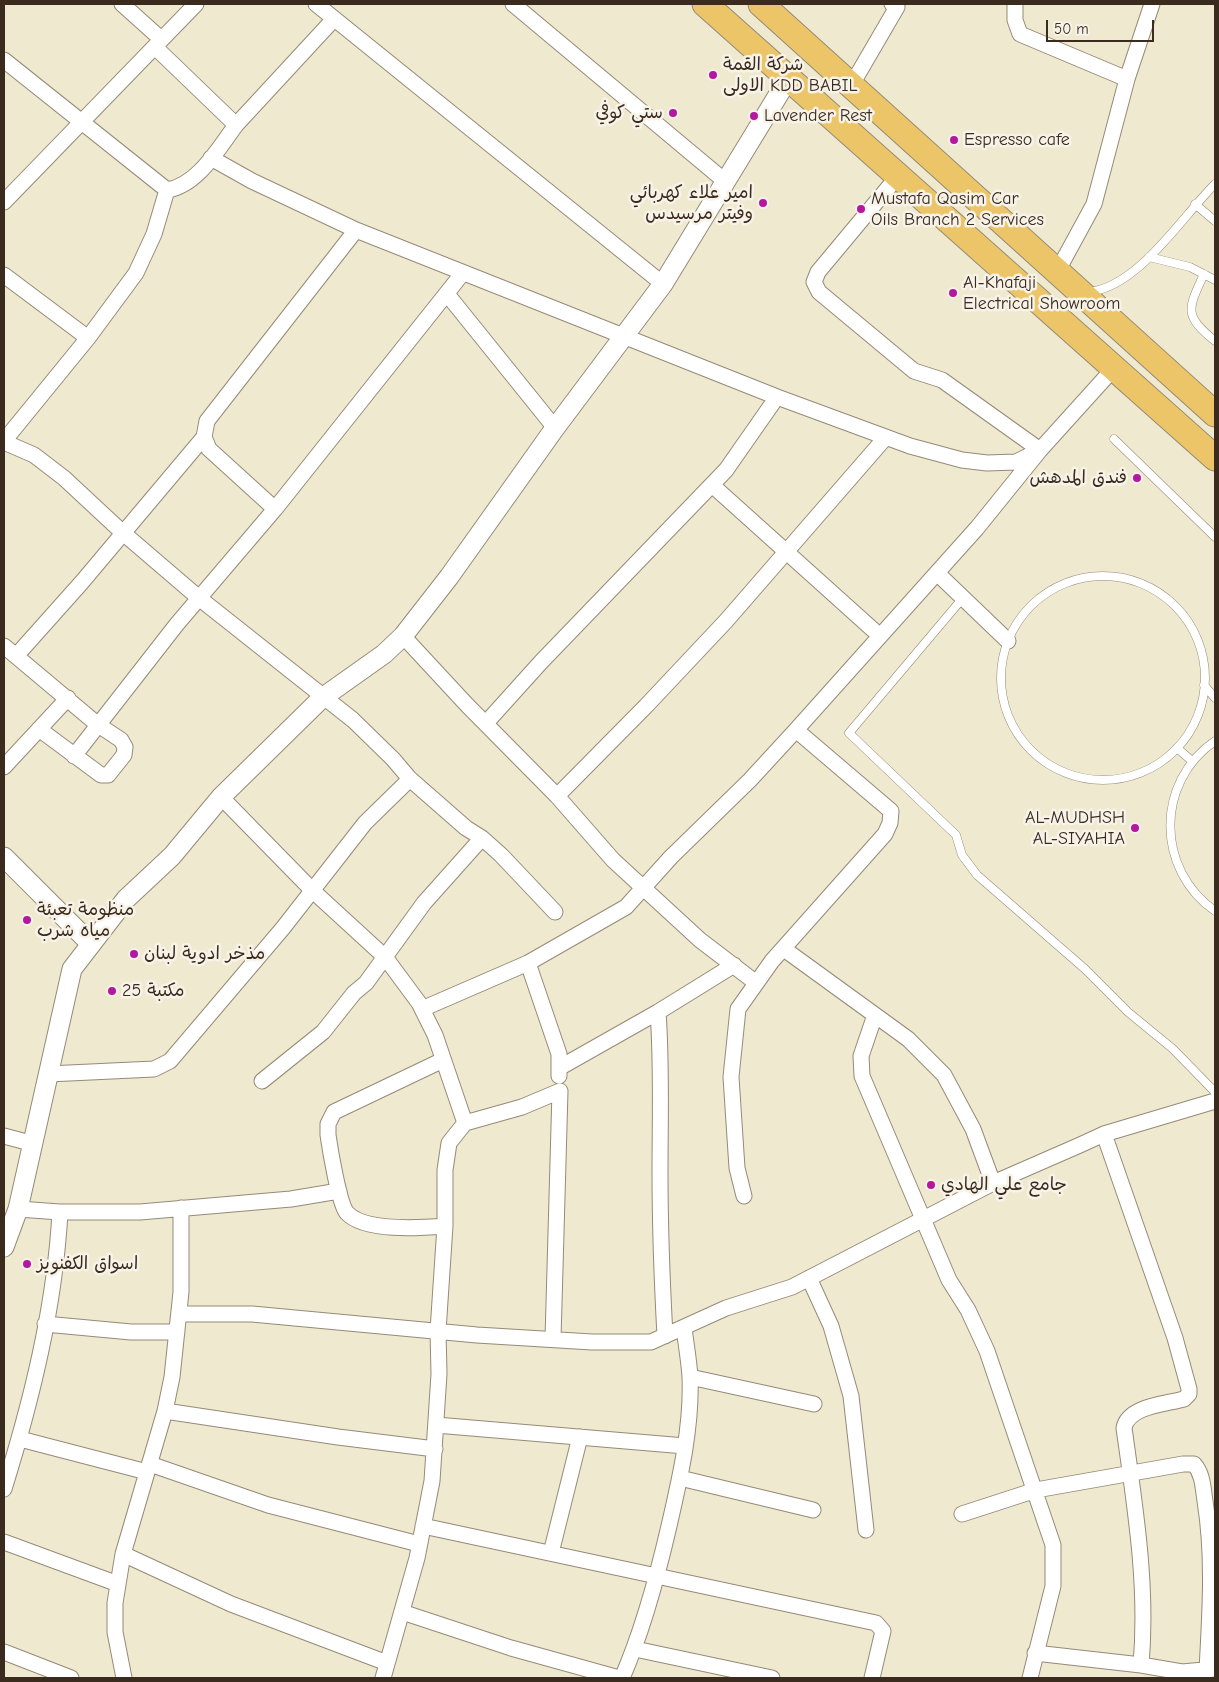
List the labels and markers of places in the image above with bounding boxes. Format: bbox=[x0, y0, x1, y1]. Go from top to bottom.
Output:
place label: شركة القمة الاولى KDD BABIL bbox=[723, 54, 858, 96]
marker: شركة القمة الاولى KDD BABIL bbox=[707, 69, 719, 81]
place label: ستي كوفي bbox=[595, 102, 663, 124]
place label: Lavender Rest bbox=[764, 105, 872, 127]
marker: ستي كوفي bbox=[667, 107, 679, 119]
marker: Lavender Rest bbox=[748, 110, 760, 122]
place label: Espresso cafe bbox=[964, 129, 1070, 151]
marker: Espresso cafe bbox=[948, 134, 960, 146]
place label: امير علاء كهربائي وفيتر مرسيدس bbox=[630, 182, 753, 224]
place label: Mustafa Qasim Car Oils Branch 2 Services bbox=[871, 188, 1044, 230]
marker: امير علاء كهربائي وفيتر مرسيدس bbox=[757, 197, 769, 209]
marker: Mustafa Qasim Car Oils Branch 2 Services bbox=[855, 203, 867, 215]
place label: Al-Khafaji Electrical Showroom bbox=[963, 272, 1120, 314]
marker: Al-Khafaji Electrical Showroom bbox=[947, 287, 959, 299]
place label: فندق المدهش bbox=[1030, 467, 1127, 489]
marker: فندق المدهش bbox=[1131, 472, 1143, 484]
place label: AL-MUDHSH AL-SIYAHIA bbox=[1025, 807, 1125, 850]
marker: AL-MUDHSH AL-SIYAHIA bbox=[1129, 822, 1141, 834]
place label: منظومة تعبئة مياه شرب bbox=[37, 899, 134, 942]
marker: منظومة تعبئة مياه شرب bbox=[21, 914, 33, 926]
place label: مذخر ادوية لبنان bbox=[144, 943, 265, 965]
marker: مذخر ادوية لبنان bbox=[128, 948, 140, 960]
place label: مكتبة 25 bbox=[122, 980, 185, 1002]
marker: مكتبة 25 bbox=[106, 985, 118, 997]
place label: جامع علي الهادي bbox=[941, 1174, 1067, 1196]
marker: جامع علي الهادي bbox=[925, 1179, 937, 1191]
place label: اسواق الكفنويز bbox=[37, 1253, 138, 1275]
marker: اسواق الكفنويز bbox=[21, 1258, 33, 1270]

